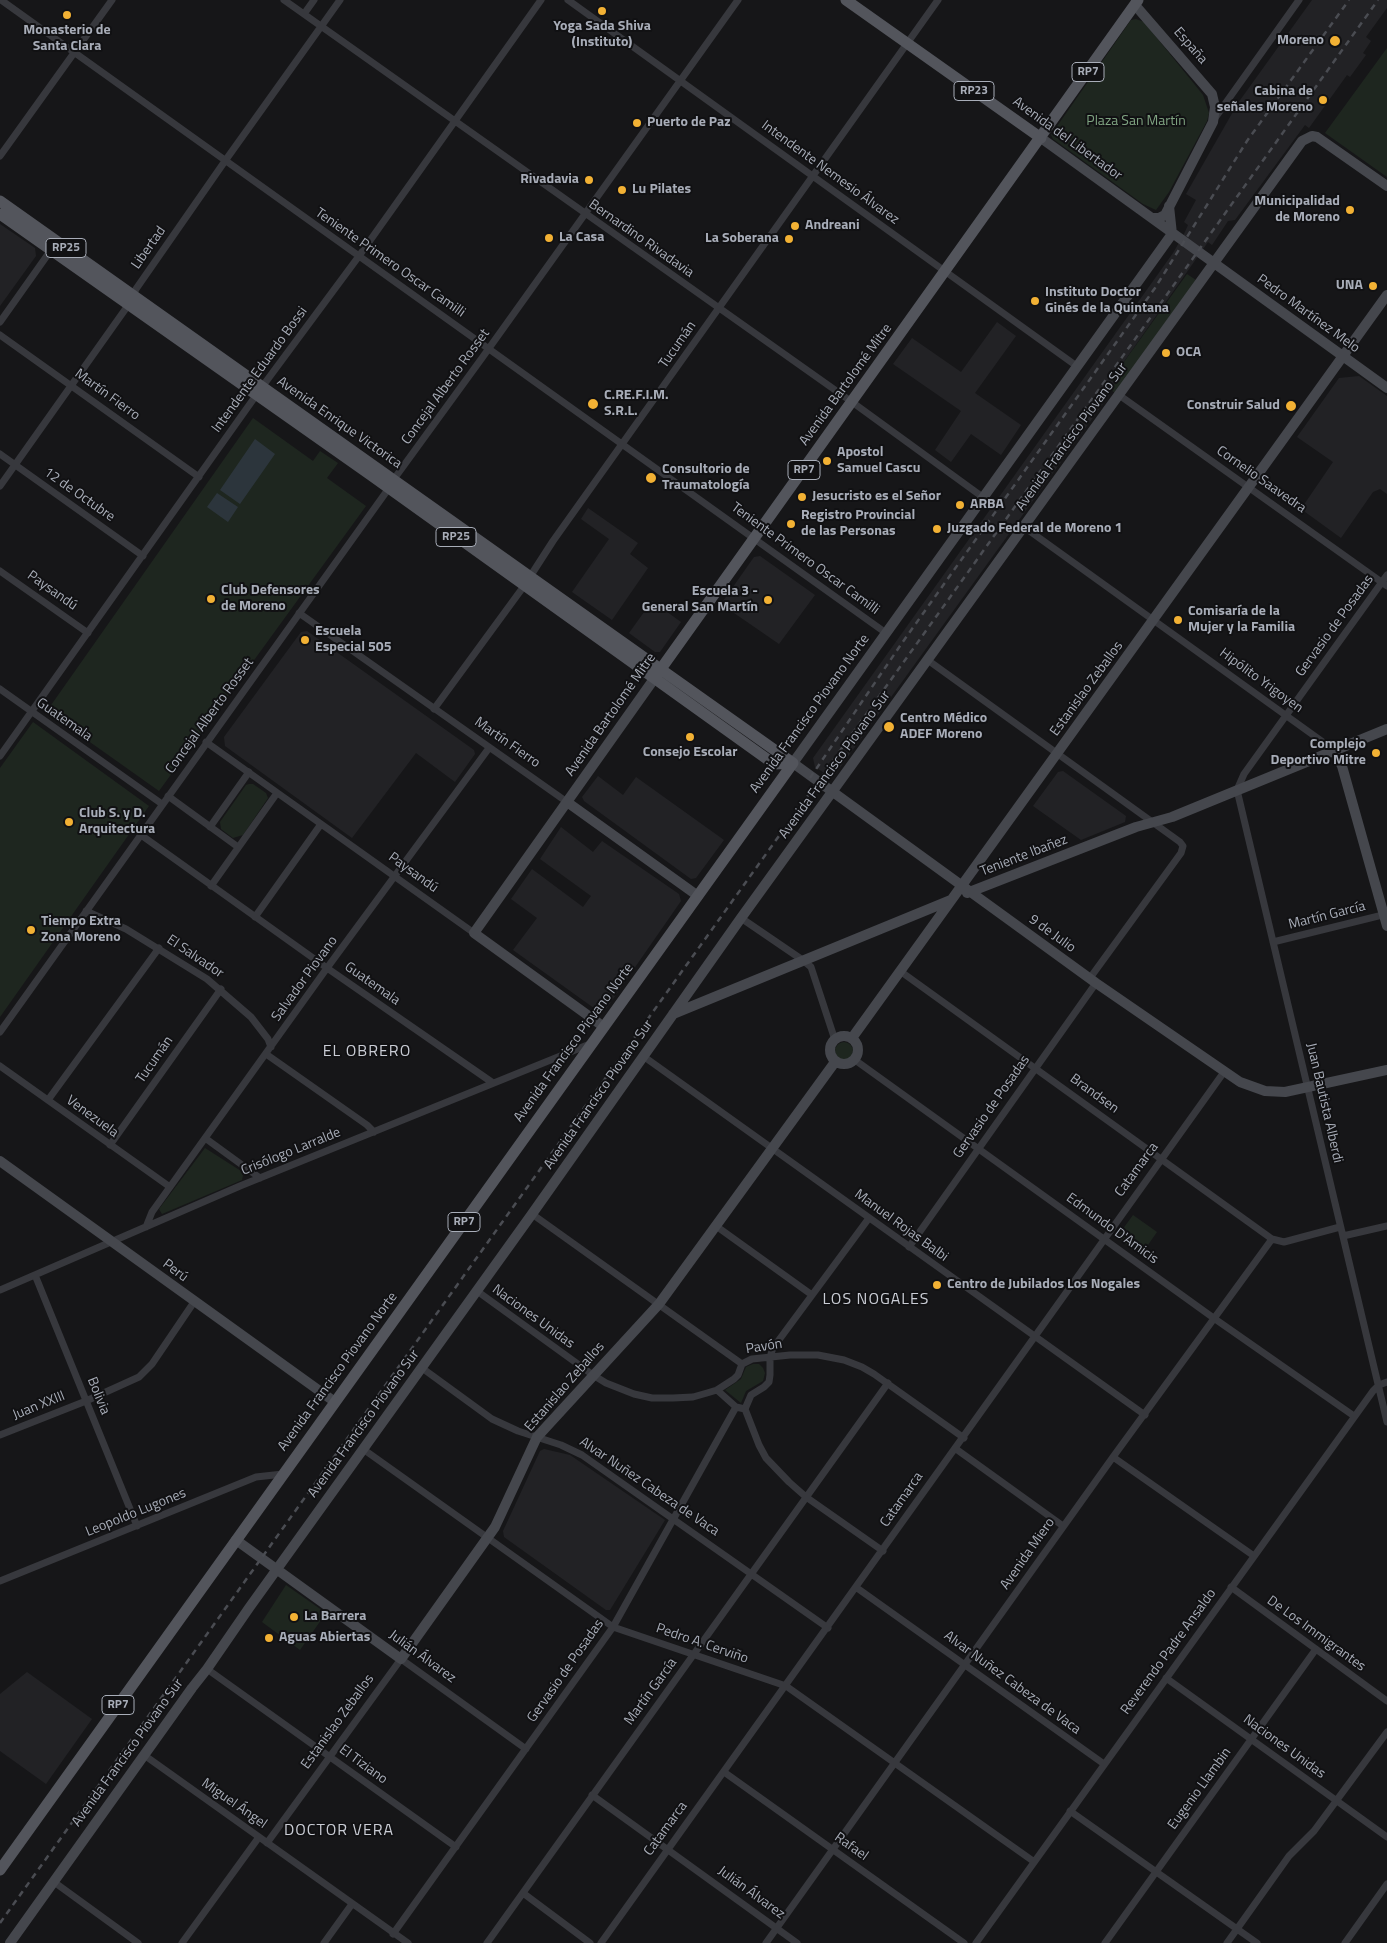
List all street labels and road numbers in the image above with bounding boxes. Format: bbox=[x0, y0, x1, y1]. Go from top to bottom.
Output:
street label: España bbox=[1169, 24, 1211, 68]
road number: RP7 bbox=[1072, 62, 1104, 82]
road number: RP23 bbox=[954, 82, 994, 100]
street label: Avenida del Libertador bbox=[1009, 94, 1125, 184]
street label: Intendente Nemesio Álvarez bbox=[758, 117, 902, 229]
street label: Bernardino Rivadavia bbox=[585, 196, 697, 282]
street label: Teniente Primero Oscar Camilli bbox=[312, 205, 468, 321]
street label: Libertad bbox=[128, 223, 170, 273]
road number: RP25 bbox=[46, 238, 86, 258]
street label: Pedro Martínez Melo bbox=[1253, 271, 1363, 357]
street label: Intendente Eduardo Bossi bbox=[209, 304, 311, 436]
street label: Tucumán bbox=[656, 318, 700, 372]
street label: Avenida Bartolomé Mitre bbox=[796, 321, 896, 449]
street label: Concejal Alberto Rosset bbox=[398, 326, 494, 448]
street label: Avenida Francisco Piovano Sur bbox=[1013, 360, 1131, 514]
street label: Martín Fierro bbox=[71, 366, 143, 424]
street label: Avenida Enrique Victorica bbox=[273, 373, 405, 473]
street label: Cornelio Saavedra bbox=[1213, 443, 1309, 517]
road number: RP7 bbox=[788, 460, 820, 480]
street label: 12 de Octubre bbox=[40, 464, 118, 526]
street label: Teniente Primero Oscar Camilli bbox=[728, 500, 882, 618]
road number: RP25 bbox=[436, 528, 476, 546]
street label: Paysandú bbox=[24, 568, 80, 614]
street label: Gervasio de Posadas bbox=[1292, 572, 1378, 680]
street label: Avenida Francisco Piovano Norte bbox=[747, 631, 873, 797]
street label: Estanislao Zeballos bbox=[1047, 638, 1127, 740]
street label: Hipólito Yrigoyen bbox=[1216, 645, 1306, 717]
street label: Avenida Bartolomé Mitre bbox=[562, 650, 660, 780]
street label: Concejal Alberto Rosset bbox=[162, 655, 258, 777]
street label: Avenida Francisco Piovano Sur bbox=[776, 688, 894, 842]
street label: Guatemala bbox=[33, 695, 95, 745]
street label: Martín Fierro bbox=[471, 714, 543, 772]
street label: Teniente Ibañez bbox=[978, 832, 1070, 880]
street label: Paysandú bbox=[385, 849, 441, 897]
street label: Martín García bbox=[1287, 898, 1367, 934]
street label: 9 de Julio bbox=[1025, 911, 1079, 957]
street label: El Salvador bbox=[163, 932, 227, 982]
street label: Salvador Piovano bbox=[268, 933, 342, 1025]
street label: Guatemala bbox=[341, 959, 403, 1009]
street label: Avenida Francisco Piovano Norte bbox=[511, 960, 637, 1126]
street label: Avenida Francisco Piovano Sur bbox=[541, 1017, 657, 1173]
street label: Tucumán bbox=[133, 1033, 177, 1087]
street label: Juan Bautista Alberdi bbox=[1302, 1041, 1346, 1165]
street label: Gervasio de Posadas bbox=[950, 1052, 1034, 1162]
street label: Brandsen bbox=[1066, 1071, 1122, 1117]
street label: Venezuela bbox=[63, 1092, 121, 1142]
street label: Crisólogo Larralde bbox=[239, 1124, 343, 1180]
street label: Catamarca bbox=[1112, 1140, 1162, 1200]
street label: Manuel Rojas Balbi bbox=[851, 1186, 951, 1266]
street label: Edmundo D'Amicis bbox=[1063, 1190, 1161, 1268]
road number: RP7 bbox=[448, 1212, 480, 1232]
street label: Perú bbox=[159, 1256, 191, 1286]
street label: Naciones Unidas bbox=[489, 1281, 577, 1353]
street label: Avenida Francisco Piovano Norte bbox=[275, 1289, 401, 1455]
street label: Pavón bbox=[745, 1336, 783, 1358]
street label: Estanislao Zeballos bbox=[522, 1339, 608, 1435]
street label: Avenida Francisco Piovano Sur bbox=[305, 1347, 423, 1501]
street label: Bolivia bbox=[83, 1375, 113, 1417]
street label: Juan XXIII bbox=[10, 1388, 68, 1424]
street label: Alvar Nuñez Cabeza de Vaca bbox=[576, 1434, 722, 1540]
street label: Catamarca bbox=[877, 1469, 927, 1531]
street label: Leopoldo Lugones bbox=[83, 1485, 189, 1541]
street label: Avenida Miero bbox=[997, 1515, 1059, 1593]
street label: Reverendo Padre Ansaldo bbox=[1118, 1586, 1220, 1718]
street label: De Los Immigrantes bbox=[1263, 1593, 1369, 1675]
street label: Gervasio de Posadas bbox=[524, 1616, 608, 1726]
street label: Pedro A. Cerviño bbox=[654, 1620, 750, 1668]
street label: Julián Álvarez bbox=[385, 1627, 459, 1687]
street label: Alvar Nuñez Cabeza de Vaca bbox=[940, 1628, 1084, 1738]
street label: Martín García bbox=[621, 1655, 681, 1729]
street label: Estanislao Zeballos bbox=[298, 1671, 378, 1773]
street label: Avenida Francisco Piovano Sur bbox=[69, 1676, 187, 1830]
road number: RP7 bbox=[102, 1696, 134, 1714]
street label: Naciones Unidas bbox=[1240, 1711, 1328, 1783]
street label: El Tiziano bbox=[335, 1742, 391, 1788]
street label: Eugenio Llambin bbox=[1165, 1745, 1235, 1833]
street label: Miguel Ángel bbox=[198, 1775, 270, 1833]
street label: Catamarca bbox=[641, 1799, 691, 1859]
street label: Rafael bbox=[831, 1829, 871, 1865]
street label: Julián Álvarez bbox=[714, 1863, 788, 1923]

